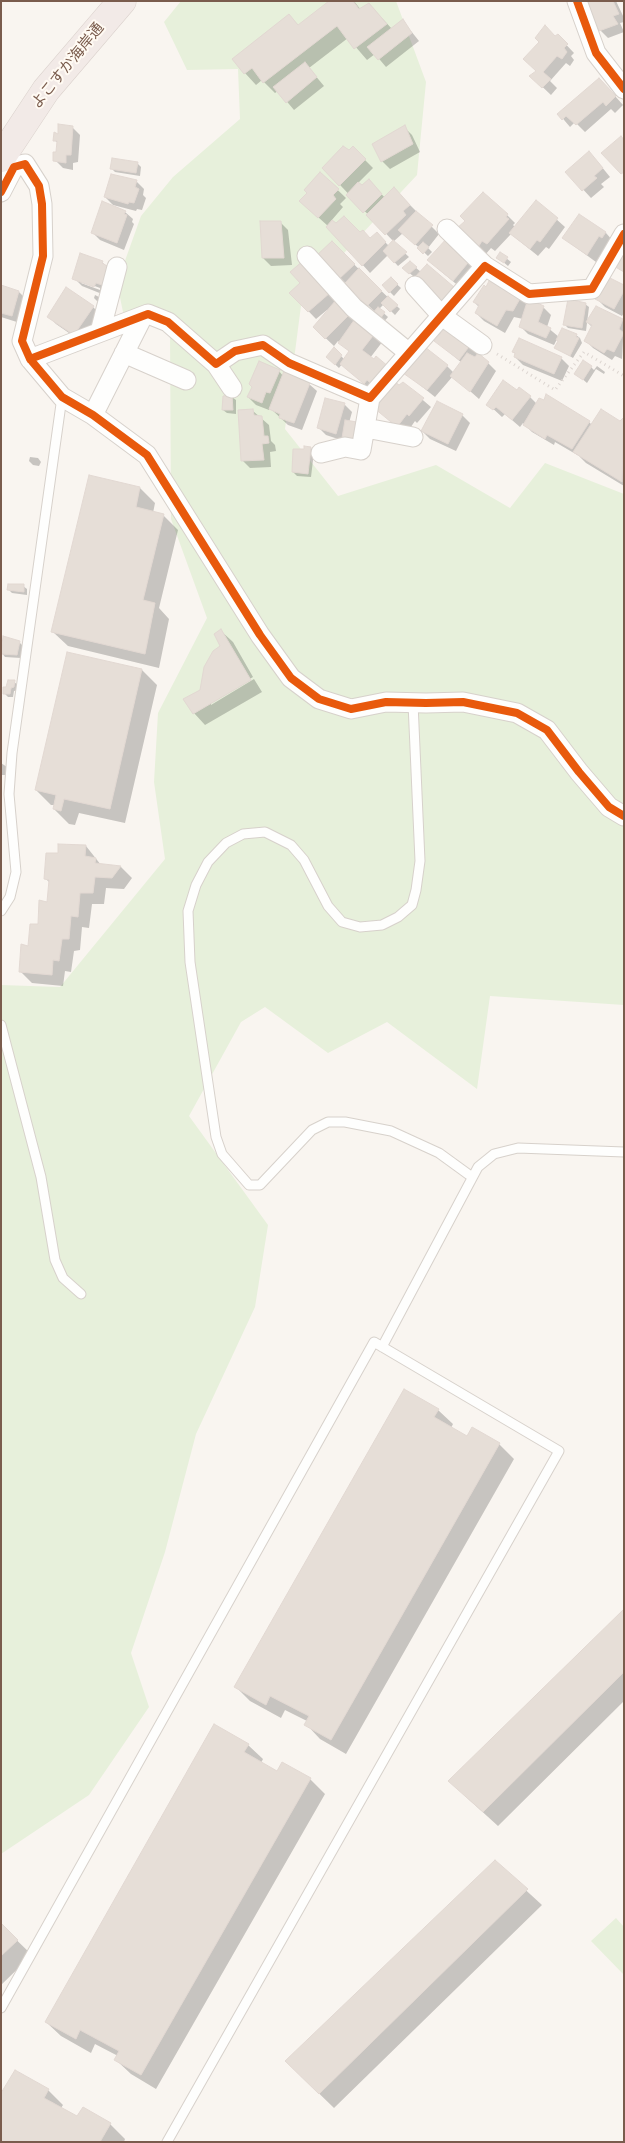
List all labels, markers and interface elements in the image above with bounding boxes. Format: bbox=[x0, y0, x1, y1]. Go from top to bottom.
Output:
street label: よこすか海岸通 bbox=[28, 20, 108, 112]

